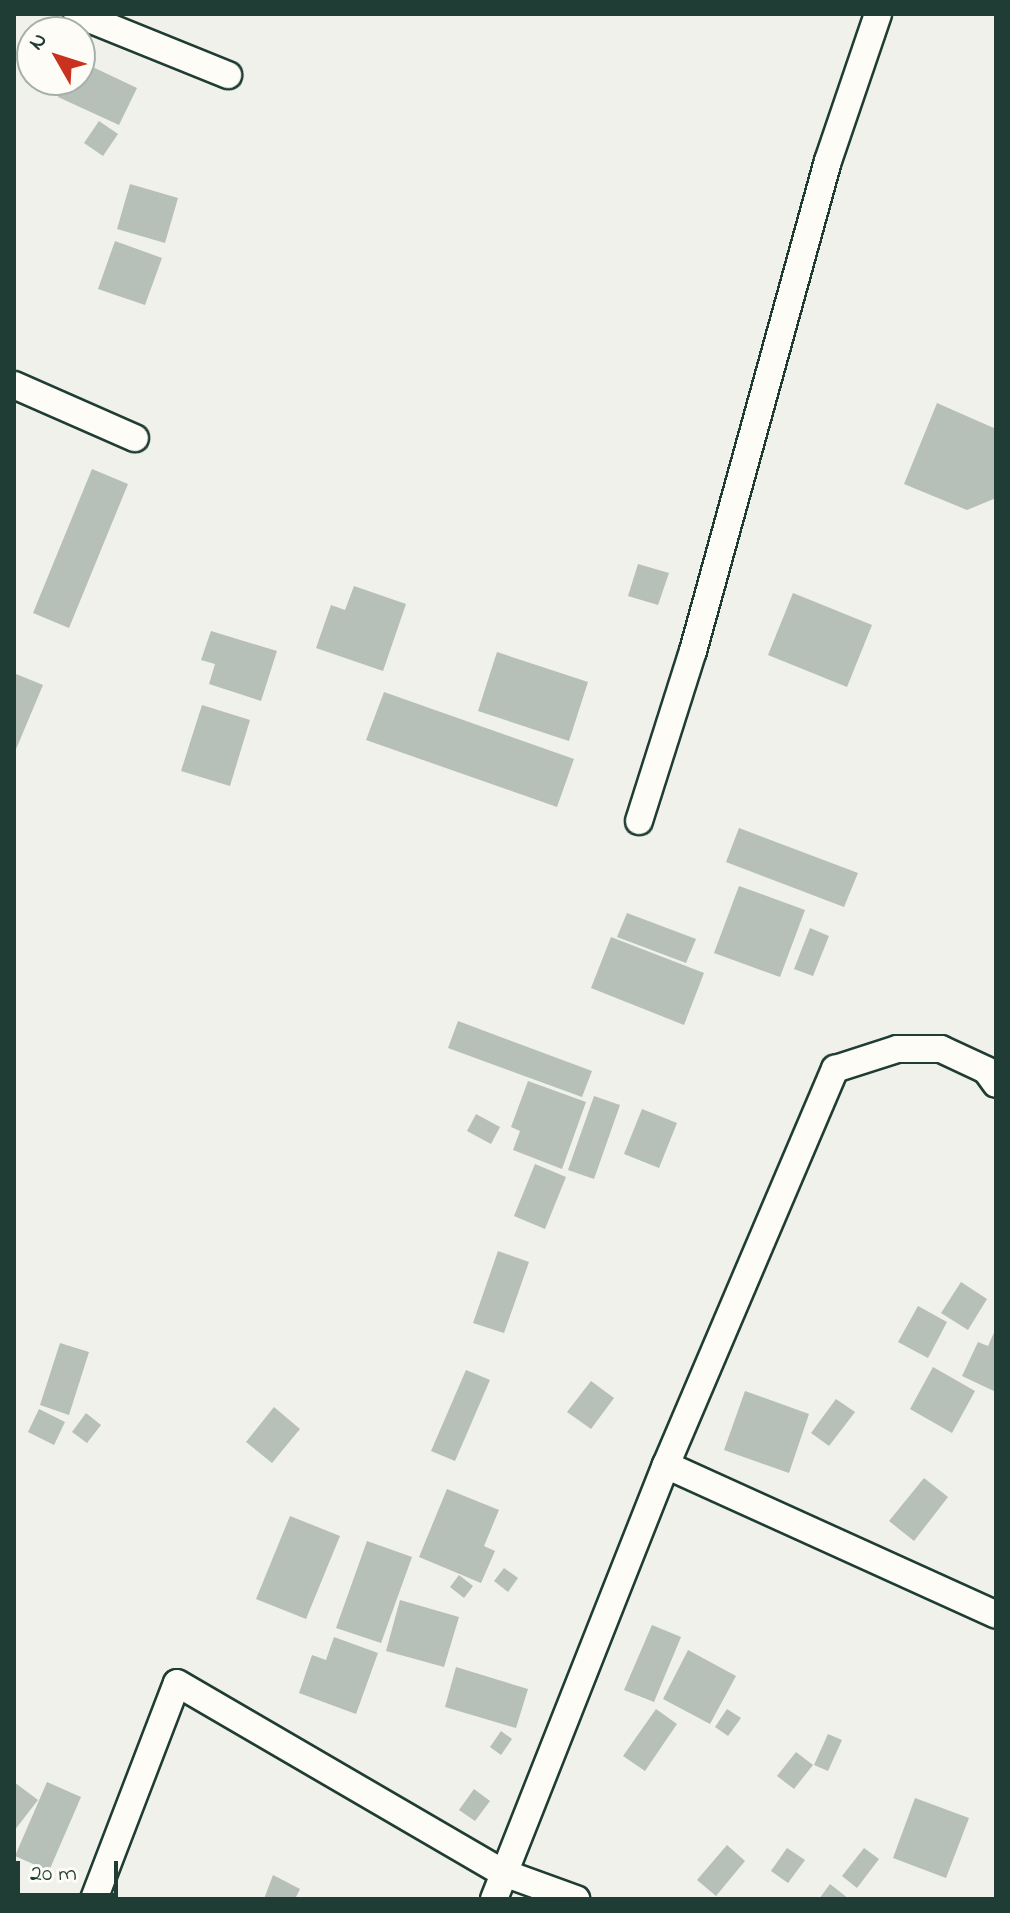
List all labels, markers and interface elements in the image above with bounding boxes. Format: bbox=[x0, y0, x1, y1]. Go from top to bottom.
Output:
north arrow bbox=[16, 16, 96, 96]
text: N bbox=[22, 26, 56, 58]
scale bar bbox=[20, 1845, 122, 1895]
text: 20 m bbox=[30, 1857, 77, 1892]

